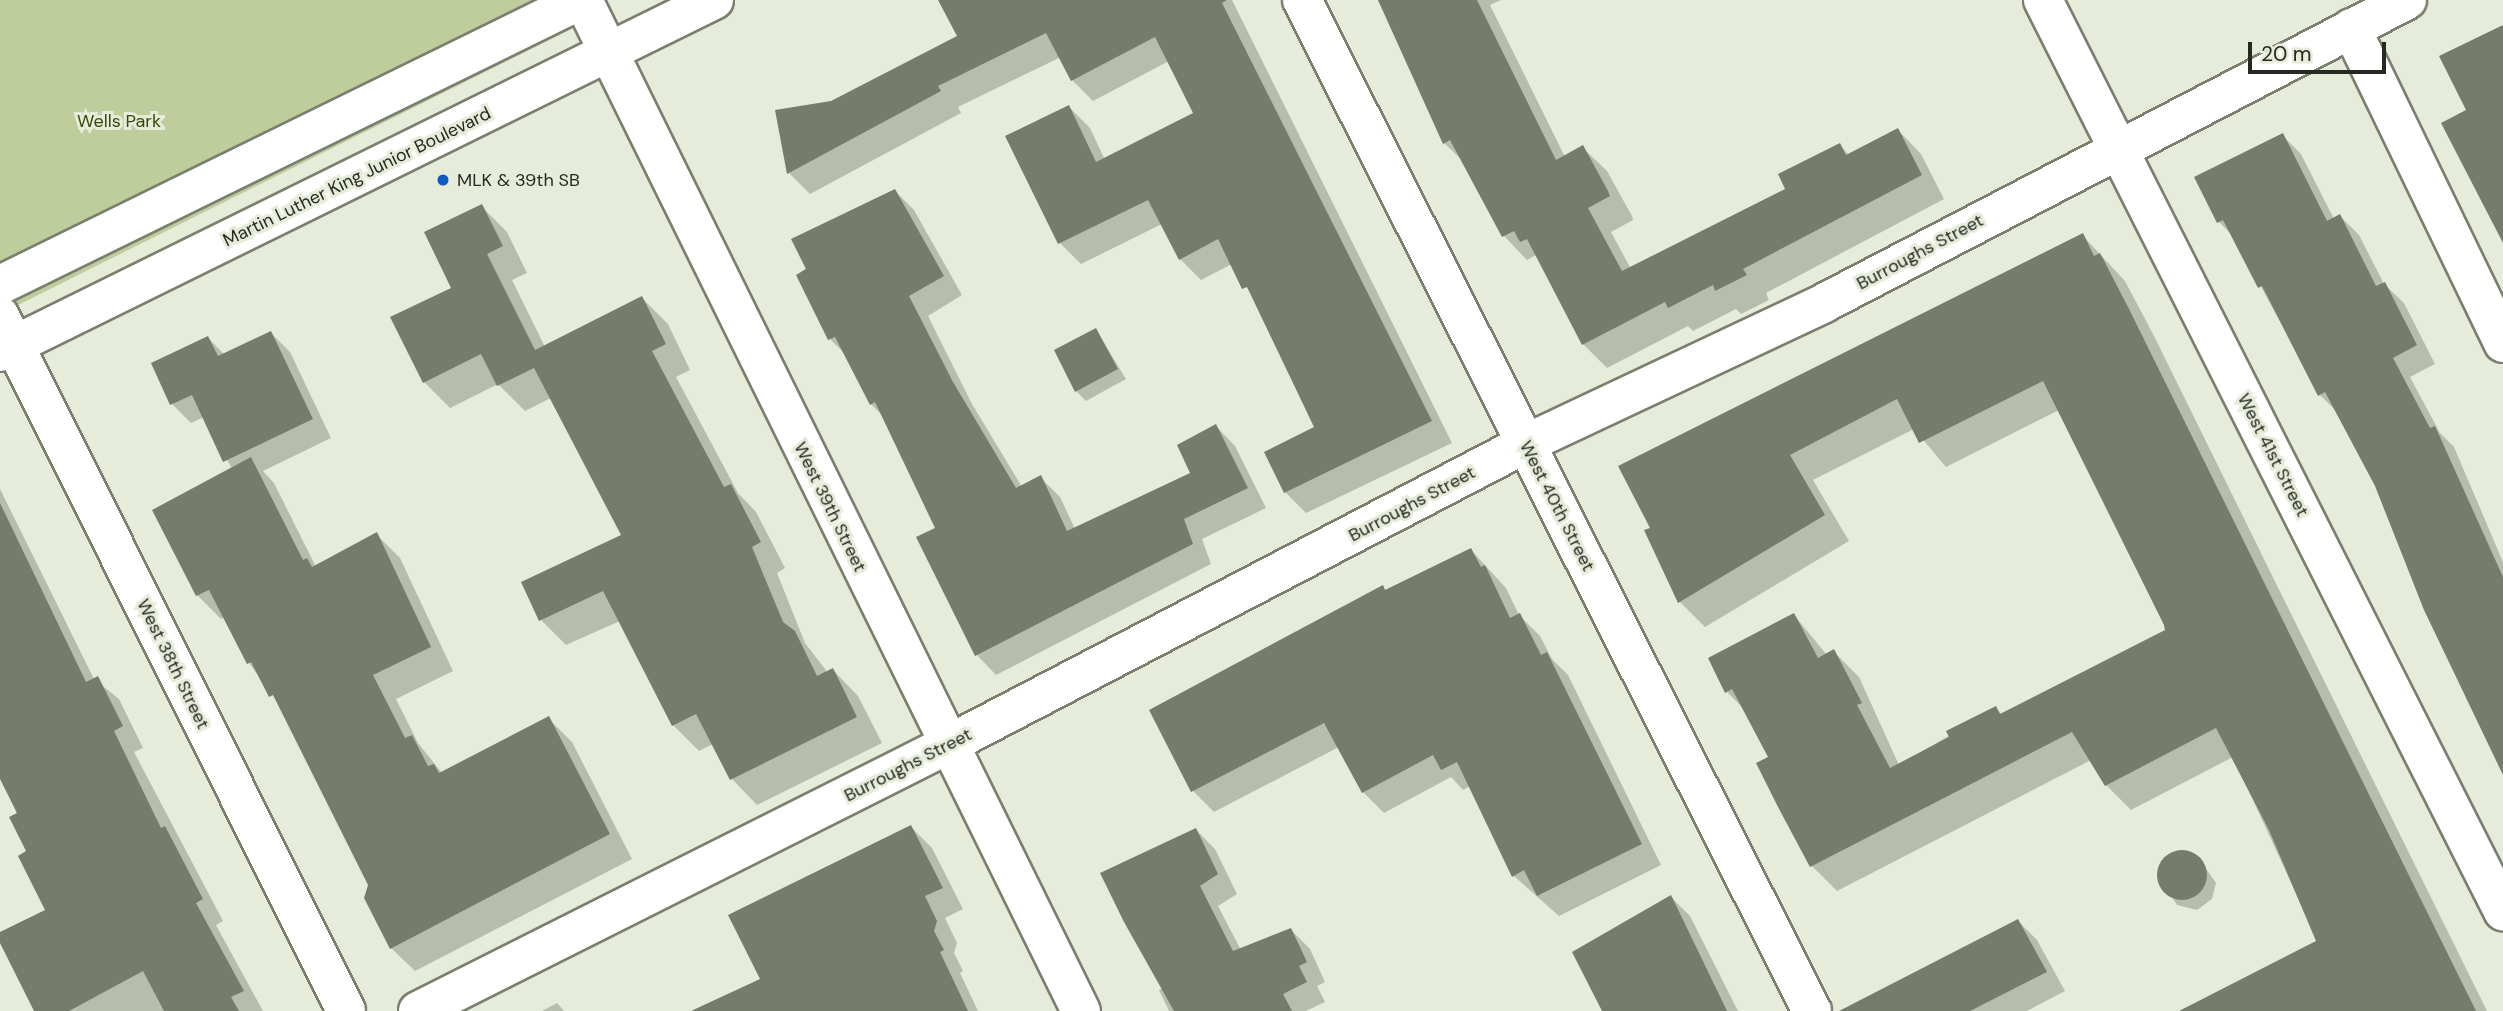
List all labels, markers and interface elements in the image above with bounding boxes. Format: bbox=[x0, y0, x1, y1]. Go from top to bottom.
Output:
scale bar bbox=[2251, 28, 2389, 72]
text: 20 m bbox=[2261, 40, 2312, 68]
street label: Martin Luther King Junior Boulevard bbox=[220, 103, 494, 251]
park label: Wells Park bbox=[77, 110, 161, 132]
place label: MLK & 39th SB bbox=[457, 169, 580, 191]
marker: MLK & 39th SB bbox=[435, 172, 451, 188]
street label: Burroughs Street bbox=[1853, 210, 1987, 294]
street label: West 41st Street bbox=[2233, 390, 2313, 520]
street label: West 40th Street bbox=[1515, 437, 1599, 575]
street label: West 39th Street bbox=[789, 439, 871, 575]
street label: Burroughs Street bbox=[1345, 462, 1479, 546]
street label: West 38th Street bbox=[132, 595, 214, 733]
street label: Burroughs Street bbox=[841, 724, 975, 806]

